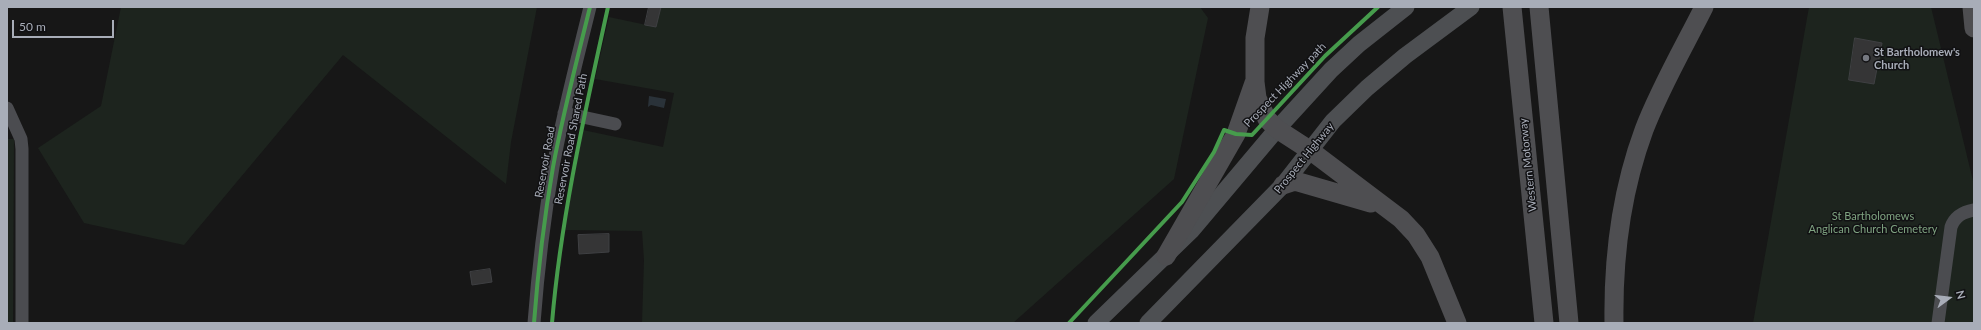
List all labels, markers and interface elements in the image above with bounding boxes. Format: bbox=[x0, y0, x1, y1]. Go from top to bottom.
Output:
scale bar bbox=[14, 12, 116, 38]
text: 50 m bbox=[19, 19, 46, 34]
street label: Prospect Highway path bbox=[1241, 40, 1329, 130]
place label: St Bartholomew's Church bbox=[1874, 45, 1960, 71]
marker: St Bartholomew's Church bbox=[1861, 53, 1871, 63]
street label: Reservoir Road Shared Path bbox=[552, 72, 590, 206]
street label: Western Motorway bbox=[1517, 118, 1539, 212]
street label: Prospect Highway bbox=[1271, 120, 1337, 196]
street label: Reservoir Road bbox=[532, 125, 558, 199]
park label: St Bartholomews Anglican Church Cemetery bbox=[1808, 209, 1938, 235]
north arrow bbox=[1929, 278, 1969, 318]
text: N bbox=[1954, 289, 1968, 301]

